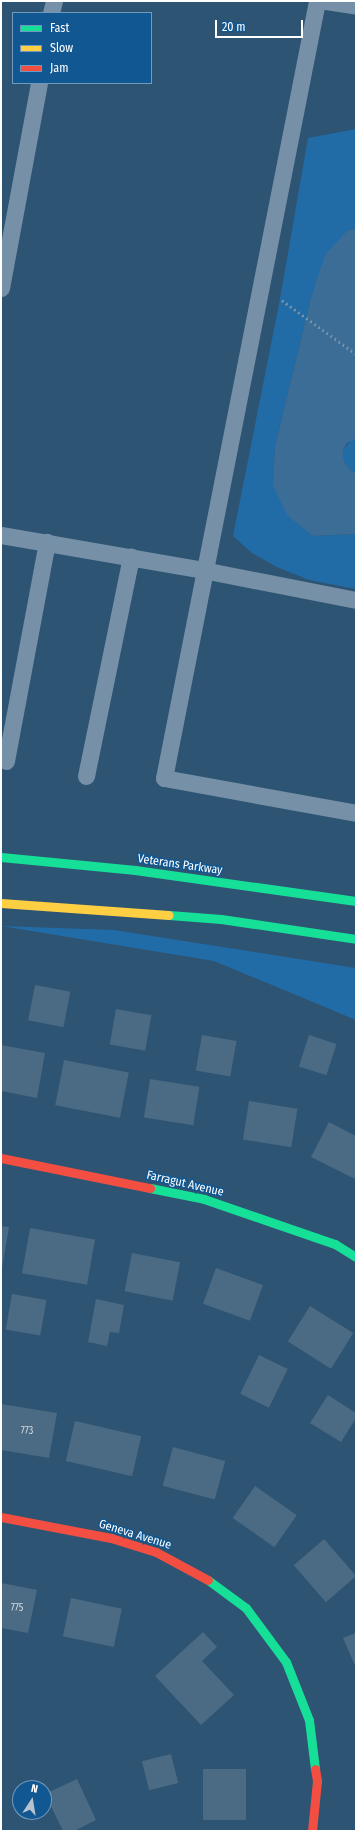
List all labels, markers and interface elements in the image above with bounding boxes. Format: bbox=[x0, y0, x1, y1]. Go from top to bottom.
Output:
legend bbox=[12, 12, 152, 84]
scale bar bbox=[217, 12, 305, 38]
text: 20 m bbox=[222, 20, 246, 34]
text: Fast bbox=[50, 21, 69, 35]
text: Slow bbox=[50, 41, 73, 55]
text: Jam bbox=[50, 61, 68, 75]
street label: Veterans Parkway bbox=[137, 852, 223, 878]
street label: Farragut Avenue bbox=[145, 1168, 225, 1200]
house number: 773 bbox=[21, 1426, 33, 1438]
street label: Geneva Avenue bbox=[97, 1517, 173, 1553]
house number: 775 bbox=[11, 1603, 23, 1615]
north arrow bbox=[12, 1780, 52, 1820]
text: N bbox=[30, 1782, 39, 1796]

